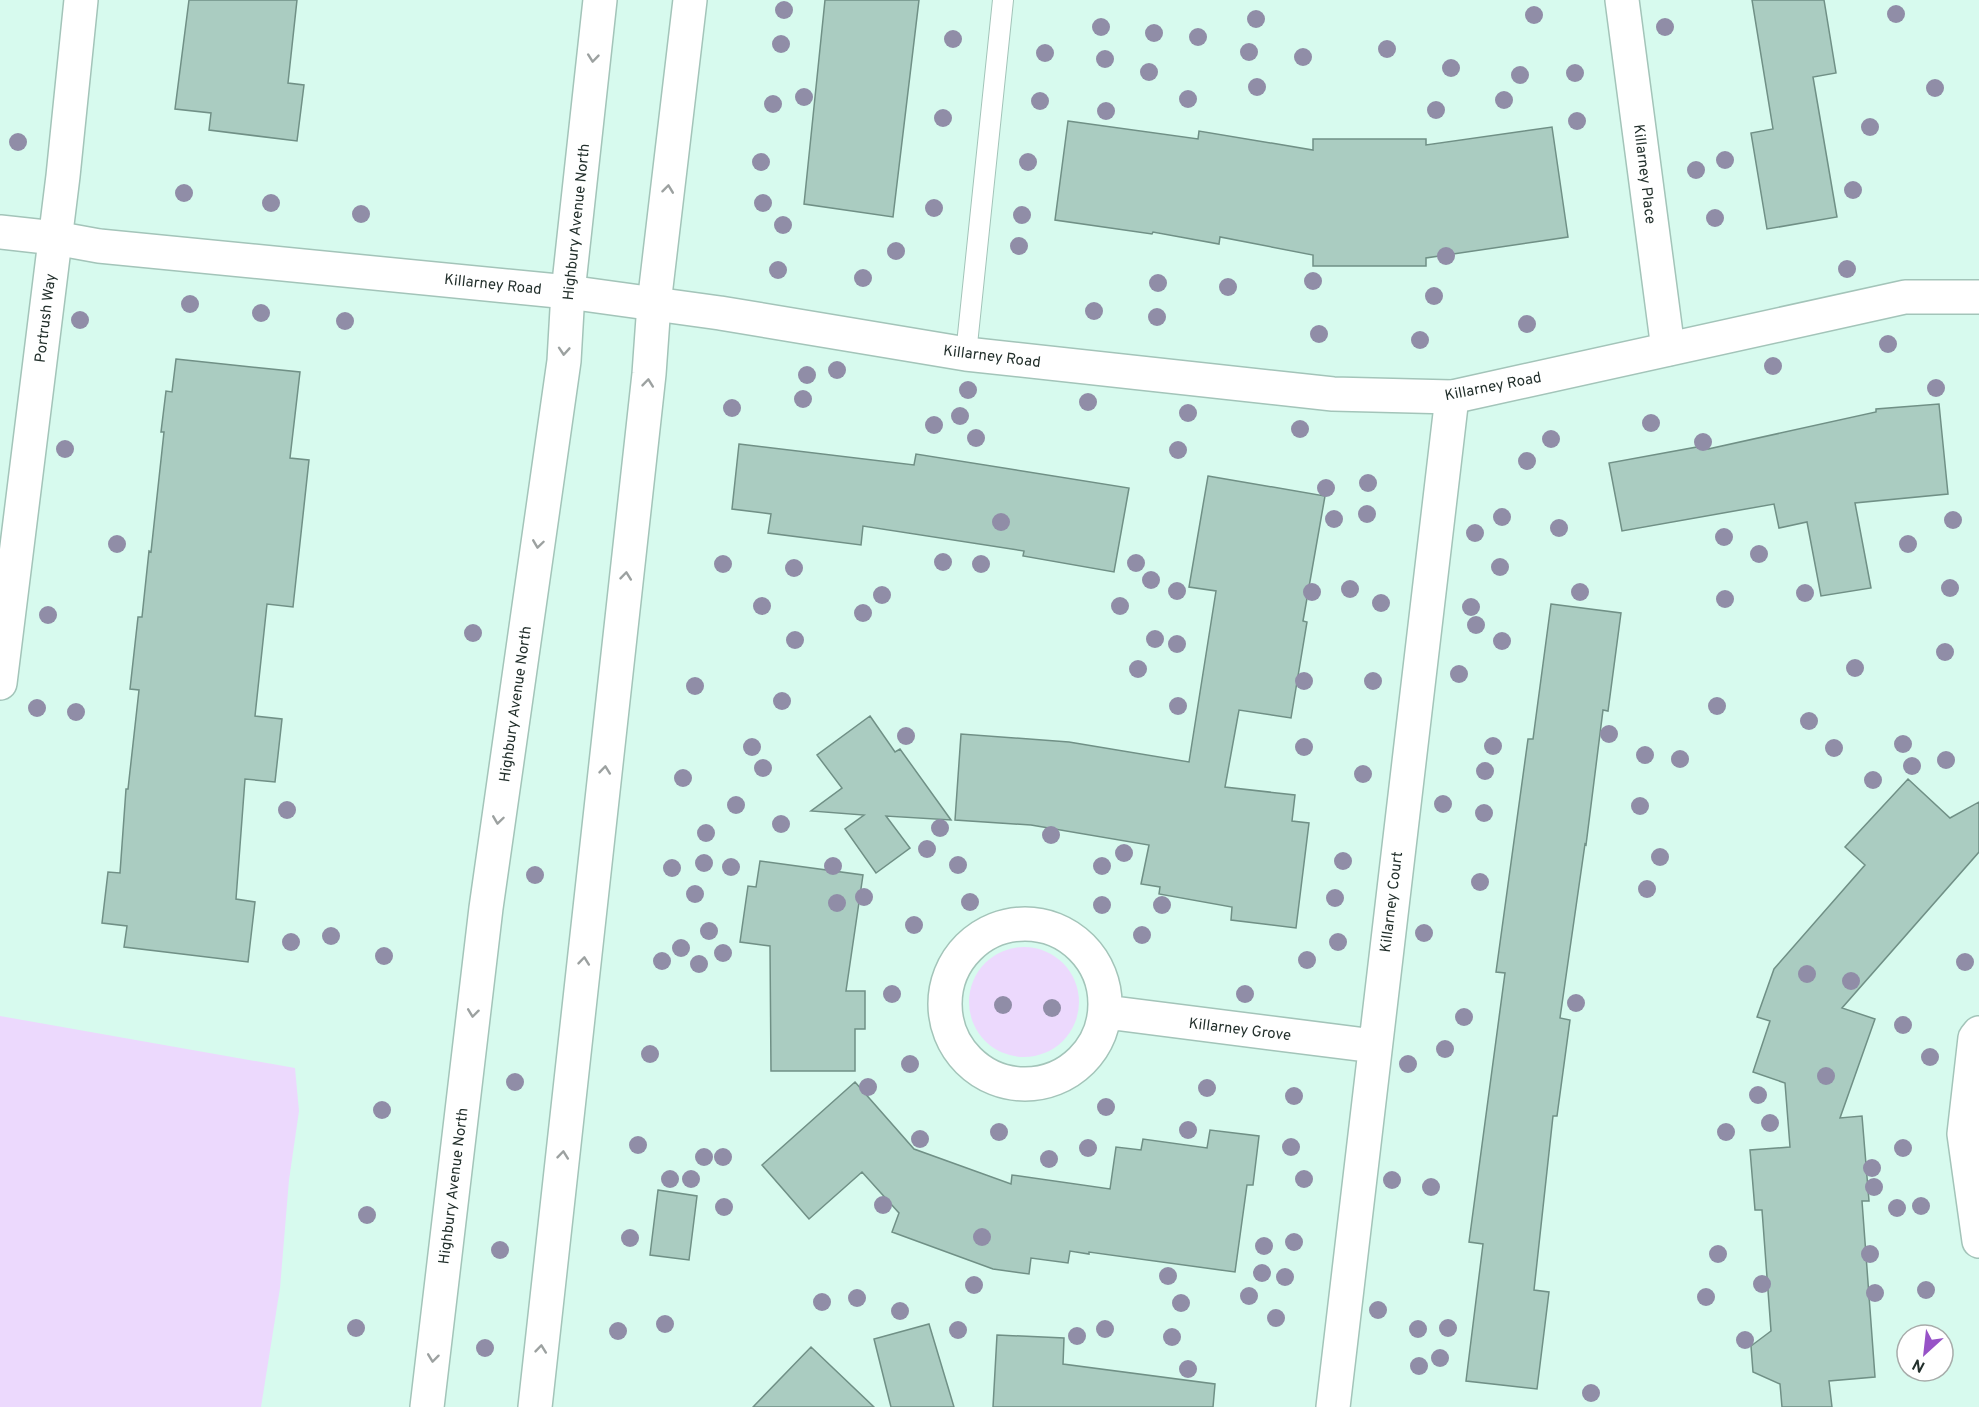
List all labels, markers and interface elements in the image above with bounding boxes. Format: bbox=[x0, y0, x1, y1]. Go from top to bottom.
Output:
one-way arrow bbox=[587, 54, 600, 63]
street label: Killarney Place bbox=[1628, 123, 1659, 225]
street label: Highbury Avenue North bbox=[560, 143, 595, 301]
one-way arrow bbox=[661, 184, 673, 193]
street label: Killarney Road bbox=[443, 271, 543, 300]
street label: Portrush Way bbox=[32, 272, 61, 364]
street label: Killarney Road bbox=[942, 342, 1042, 373]
one-way arrow bbox=[558, 346, 571, 355]
street label: Killarney Road bbox=[1443, 369, 1543, 406]
one-way arrow bbox=[641, 378, 653, 387]
one-way arrow bbox=[532, 539, 544, 548]
one-way arrow bbox=[619, 572, 632, 581]
street label: Highbury Avenue North bbox=[496, 625, 537, 784]
one-way arrow bbox=[598, 766, 611, 775]
one-way arrow bbox=[493, 815, 505, 825]
street label: Killarney Court bbox=[1377, 851, 1408, 954]
one-way arrow bbox=[577, 957, 590, 966]
one-way arrow bbox=[468, 1009, 480, 1018]
street label: Killarney Grove bbox=[1188, 1015, 1292, 1046]
street label: Highbury Avenue North bbox=[435, 1107, 474, 1266]
one-way arrow bbox=[556, 1150, 568, 1160]
north arrow bbox=[1895, 1323, 1955, 1383]
one-way arrow bbox=[534, 1344, 547, 1353]
text: N bbox=[1909, 1353, 1929, 1376]
one-way arrow bbox=[427, 1354, 440, 1363]

